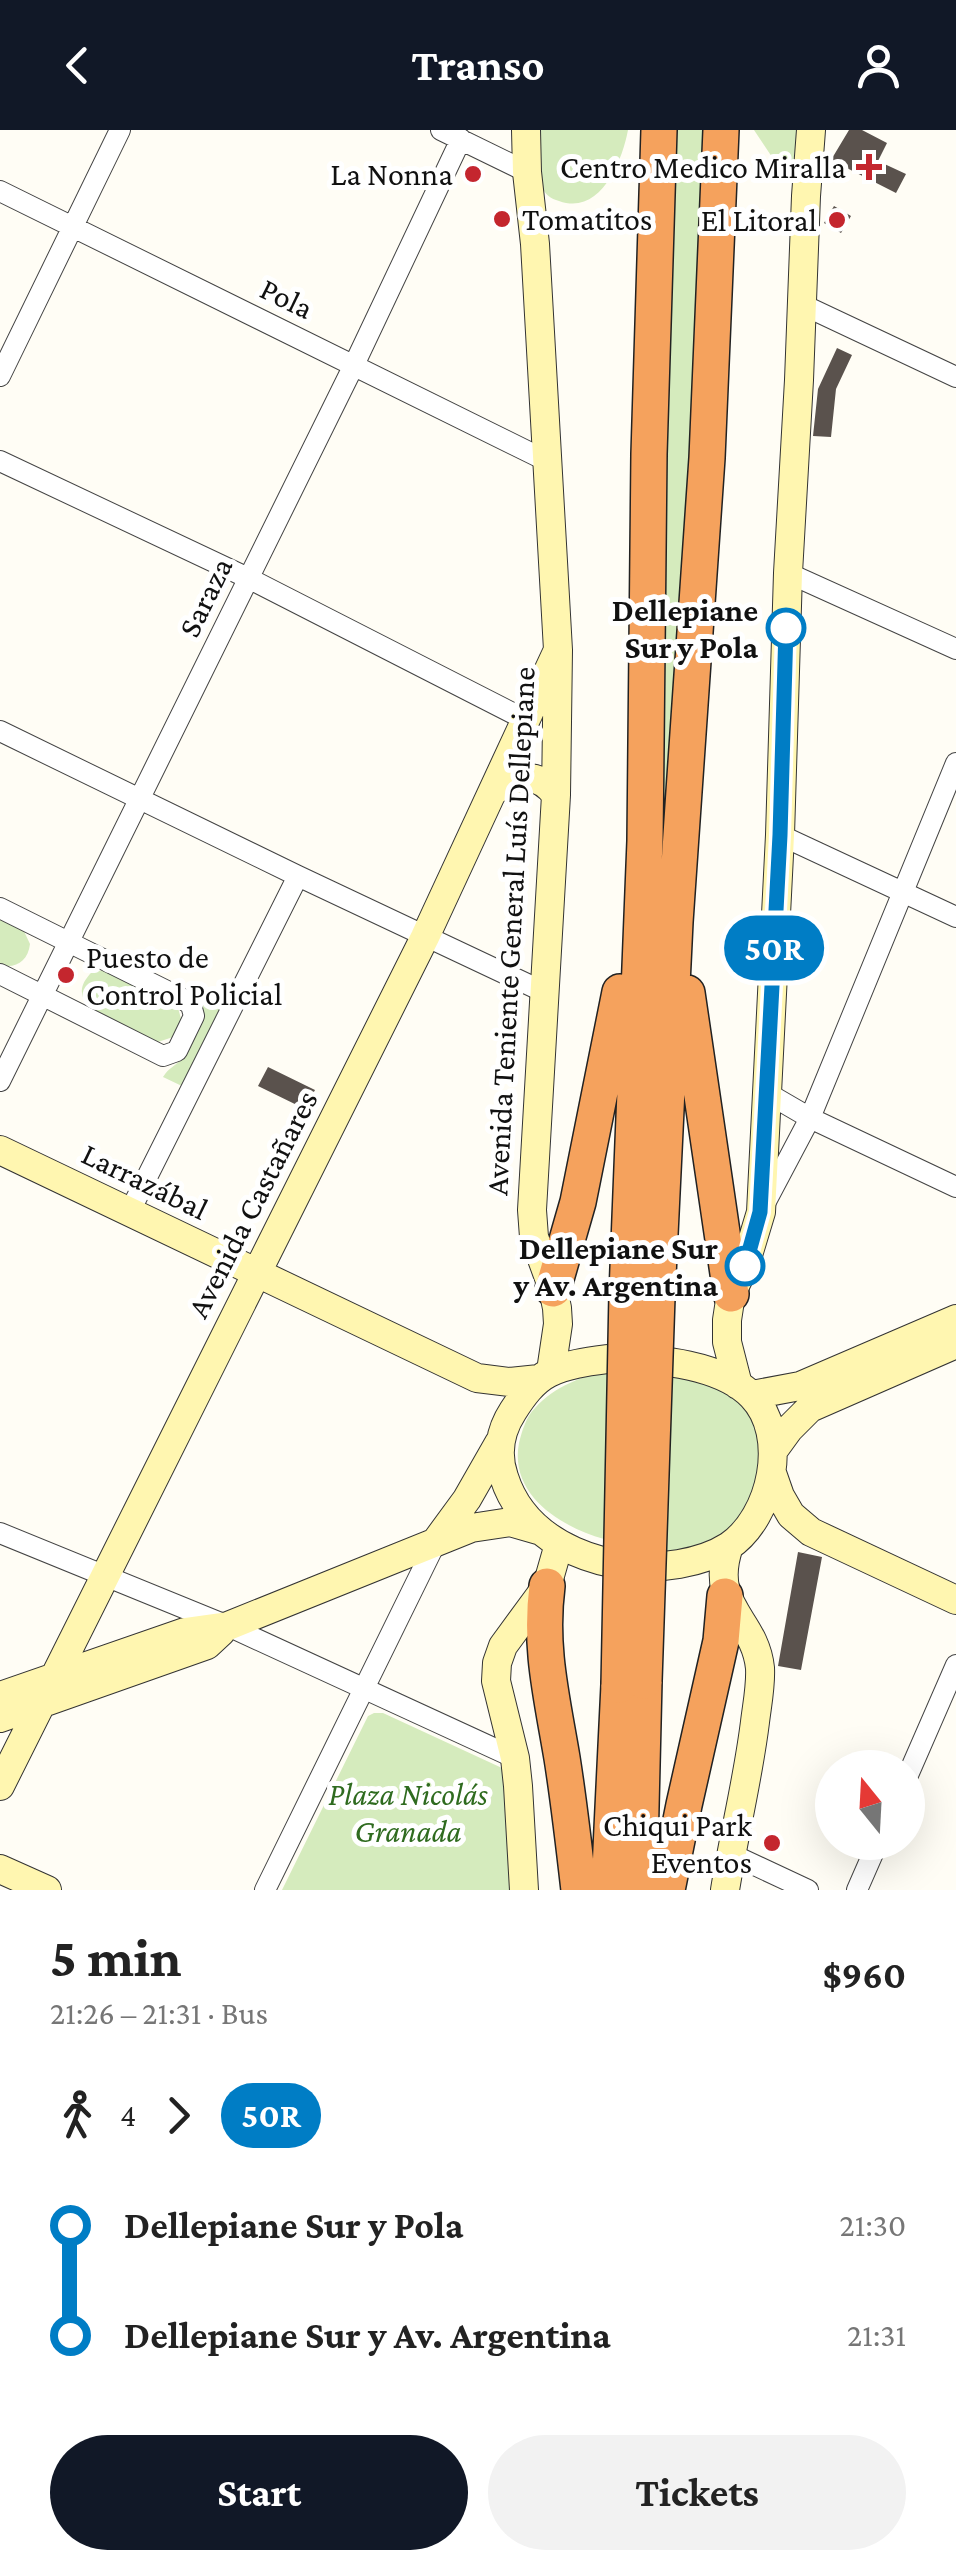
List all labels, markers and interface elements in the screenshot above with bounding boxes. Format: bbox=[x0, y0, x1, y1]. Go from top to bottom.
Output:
icon: back bbox=[50, 38, 105, 93]
icon: person bbox=[851, 38, 906, 93]
text: Transo bbox=[411, 40, 545, 90]
place label: Centro Medico Miralla bbox=[560, 149, 846, 185]
marker: Centro Medico Miralla bbox=[856, 154, 882, 180]
place label: La Nonna bbox=[330, 156, 453, 192]
marker: La Nonna bbox=[462, 163, 484, 185]
place label: Tomatitos bbox=[522, 201, 652, 237]
place label: El Litoral bbox=[701, 202, 817, 238]
marker: Tomatitos bbox=[491, 208, 513, 230]
marker: El Litoral bbox=[826, 209, 848, 231]
street label: Pola bbox=[255, 270, 320, 326]
street label: Saraza bbox=[170, 551, 240, 643]
place label: Dellepiane Sur y Pola bbox=[612, 592, 758, 665]
marker: Dellepiane Sur y Pola bbox=[767, 609, 805, 647]
street label: Avenida Teniente General Luís Dellepiane bbox=[478, 666, 542, 1196]
line badge: 50R bbox=[716, 916, 832, 980]
text: 50R bbox=[744, 929, 804, 968]
place label: Puesto de Control Policial bbox=[86, 939, 282, 1012]
marker: Puesto de Control Policial bbox=[55, 964, 77, 986]
street label: Avenida Castañares bbox=[179, 1084, 325, 1324]
street label: Larrazábal bbox=[76, 1135, 214, 1227]
place label: Dellepiane Sur y Av. Argentina bbox=[513, 1230, 718, 1303]
marker: Dellepiane Sur y Av. Argentina bbox=[726, 1247, 764, 1285]
north arrow bbox=[815, 1750, 925, 1860]
map controls bbox=[815, 1750, 925, 1860]
park label: Plaza Nicolás Granada bbox=[328, 1776, 488, 1849]
place label: Chiqui Park Eventos bbox=[603, 1807, 753, 1880]
marker: Chiqui Park Eventos bbox=[761, 1832, 783, 1854]
text: 5 min bbox=[50, 1927, 182, 1988]
text: $960 bbox=[822, 1954, 906, 1996]
text: 21:26 – 21:31 · Bus bbox=[50, 1995, 268, 2031]
icon: walk bbox=[50, 2088, 105, 2143]
icon: forward bbox=[151, 2088, 206, 2143]
text: 50R bbox=[241, 2096, 301, 2135]
text: 4 bbox=[120, 2097, 136, 2133]
text: Dellepiane Sur y Pola bbox=[124, 2204, 464, 2246]
text: 21:30 bbox=[840, 2207, 906, 2243]
text: Dellepiane Sur y Av. Argentina bbox=[124, 2314, 611, 2356]
text: 21:31 bbox=[847, 2317, 906, 2353]
button: Start bbox=[50, 2435, 468, 2550]
button: Tickets bbox=[488, 2435, 906, 2550]

